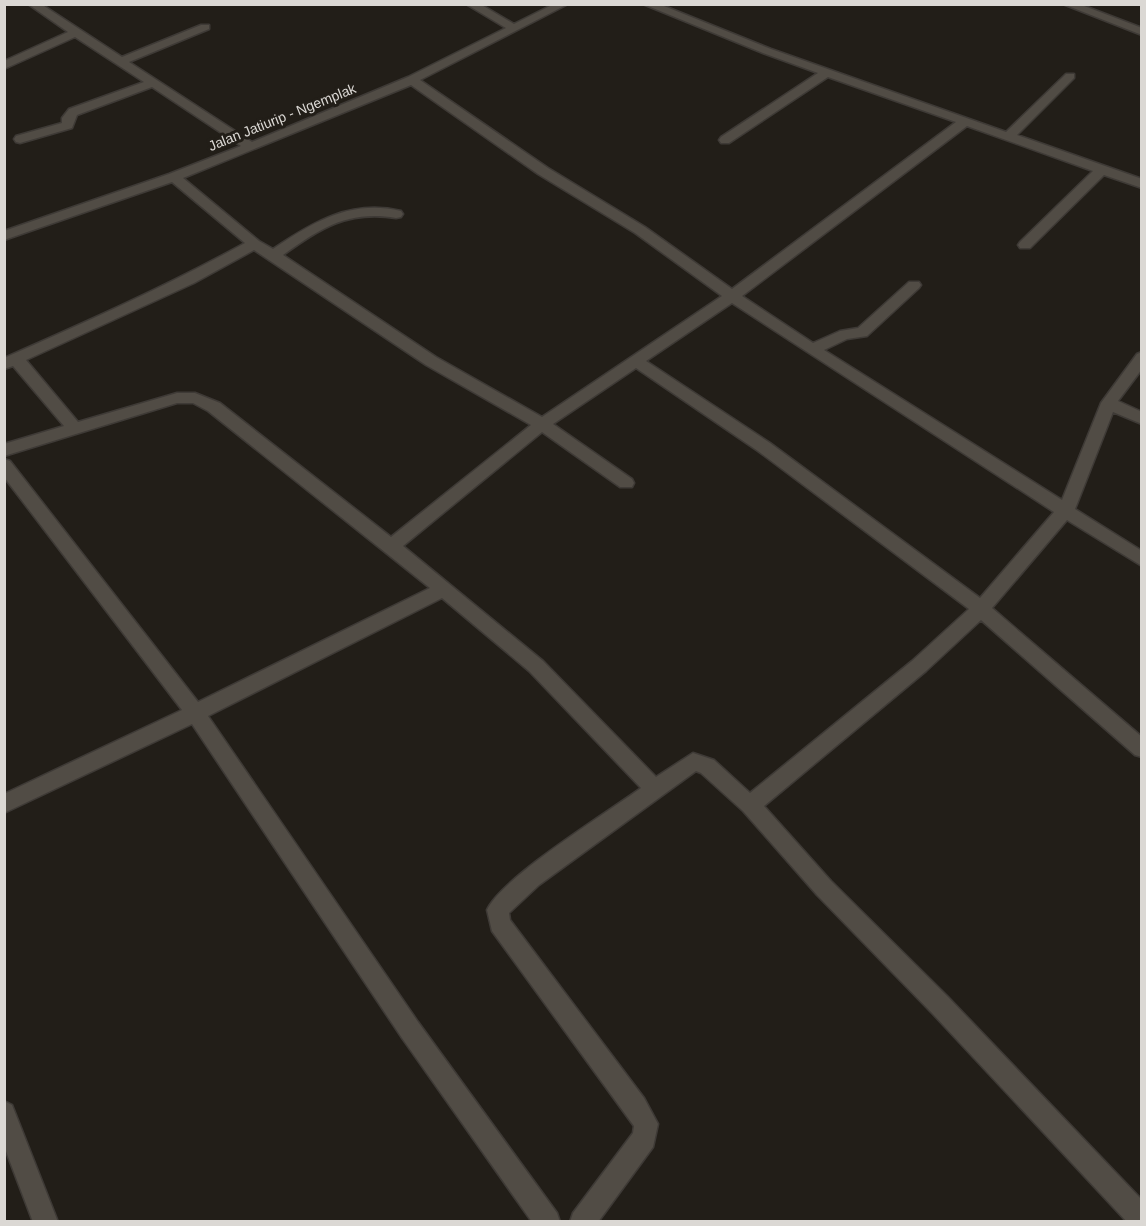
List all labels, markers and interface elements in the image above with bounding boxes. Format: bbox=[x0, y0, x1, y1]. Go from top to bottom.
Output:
street label: Jalan Jatiurip - Ngemplak bbox=[206, 80, 359, 154]

